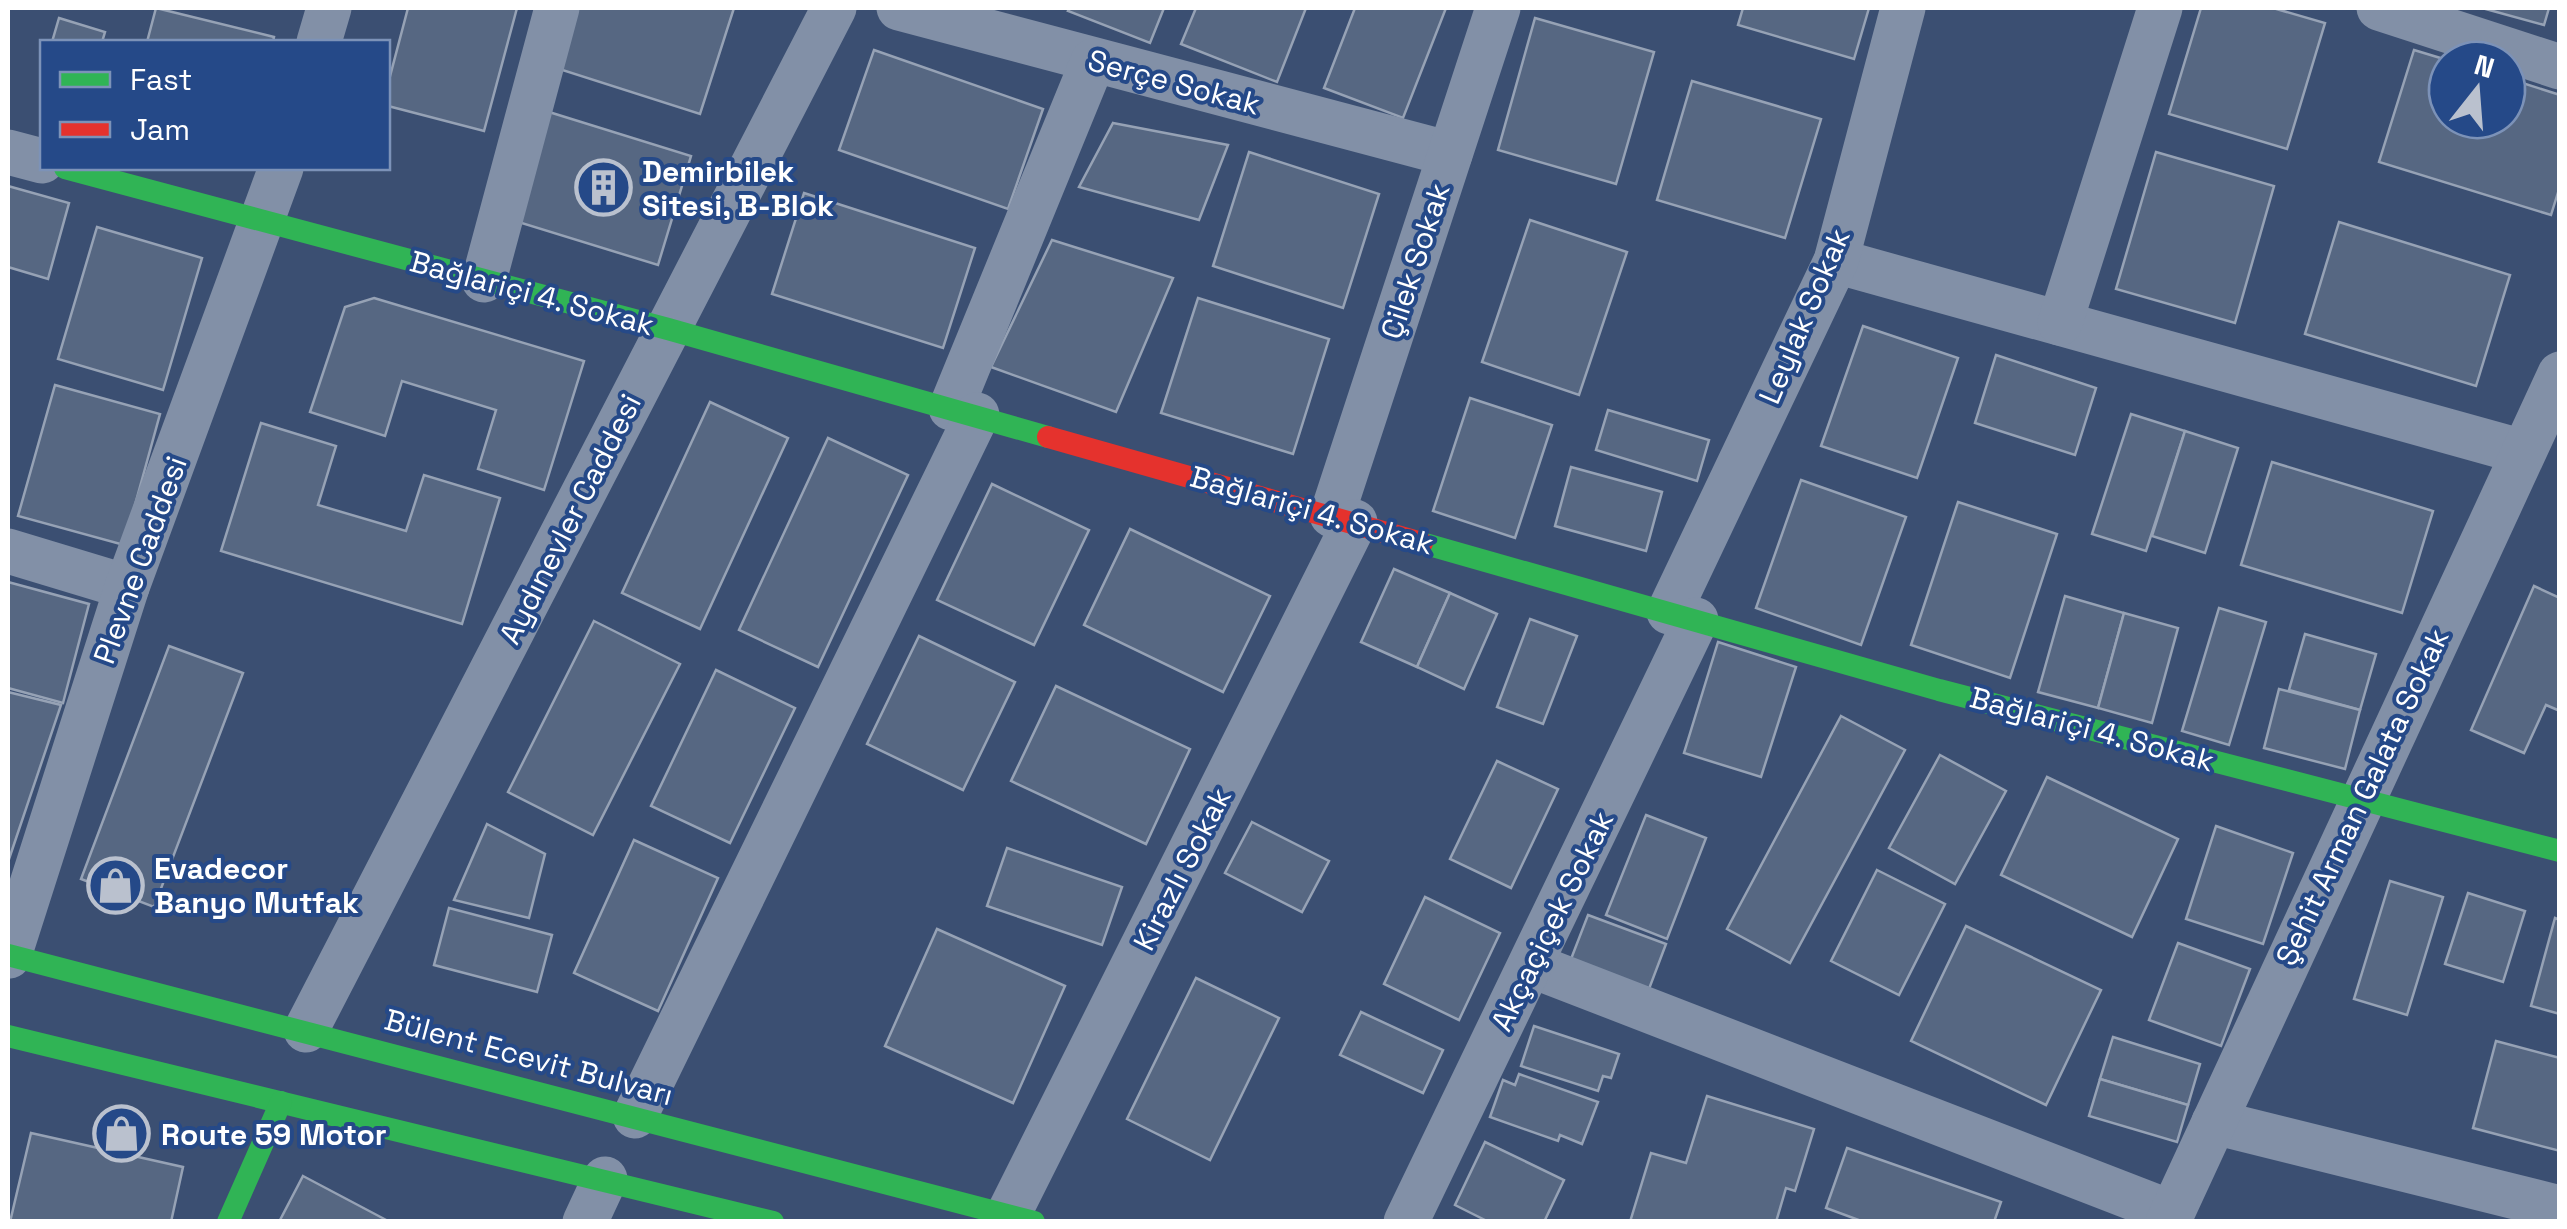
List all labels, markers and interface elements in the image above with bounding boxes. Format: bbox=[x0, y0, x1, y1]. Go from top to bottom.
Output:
legend bbox=[40, 40, 390, 170]
street label: Serçe Sokak bbox=[1084, 40, 1264, 124]
north arrow bbox=[2427, 40, 2527, 140]
text: N bbox=[2470, 46, 2499, 86]
text: Fast bbox=[130, 60, 192, 99]
text: Jam bbox=[130, 110, 190, 149]
place label: Demirbilek Sitesi, B-Blok bbox=[642, 152, 834, 225]
building icon: Demirbilek Sitesi, B-Blok bbox=[573, 158, 633, 218]
street label: Çilek Sokak bbox=[1371, 178, 1459, 344]
street label: Leylak Sokak bbox=[1750, 222, 1858, 410]
street label: Bağlariçi 4. Sokak bbox=[406, 242, 658, 344]
street label: Aydınevler Caddesi bbox=[490, 387, 650, 651]
street label: Plevne Caddesi bbox=[84, 451, 196, 669]
street label: Bağlariçi 4. Sokak bbox=[1186, 457, 1438, 563]
street label: Şehit Arman Galata Sokak bbox=[2267, 622, 2457, 972]
street label: Bağlariçi 4. Sokak bbox=[1966, 678, 2218, 780]
street label: Kirazlı Sokak bbox=[1124, 781, 1240, 957]
street label: Akçaçiçek Sokak bbox=[1482, 805, 1622, 1037]
place label: Evadecor Banyo Mutfak bbox=[154, 849, 359, 922]
shop icon: Evadecor Banyo Mutfak bbox=[85, 855, 145, 915]
street label: Bülent Ecevit Bulvarı bbox=[381, 1000, 677, 1114]
shop icon: Route 59 Motor bbox=[92, 1104, 152, 1164]
place label: Route 59 Motor bbox=[161, 1115, 387, 1154]

